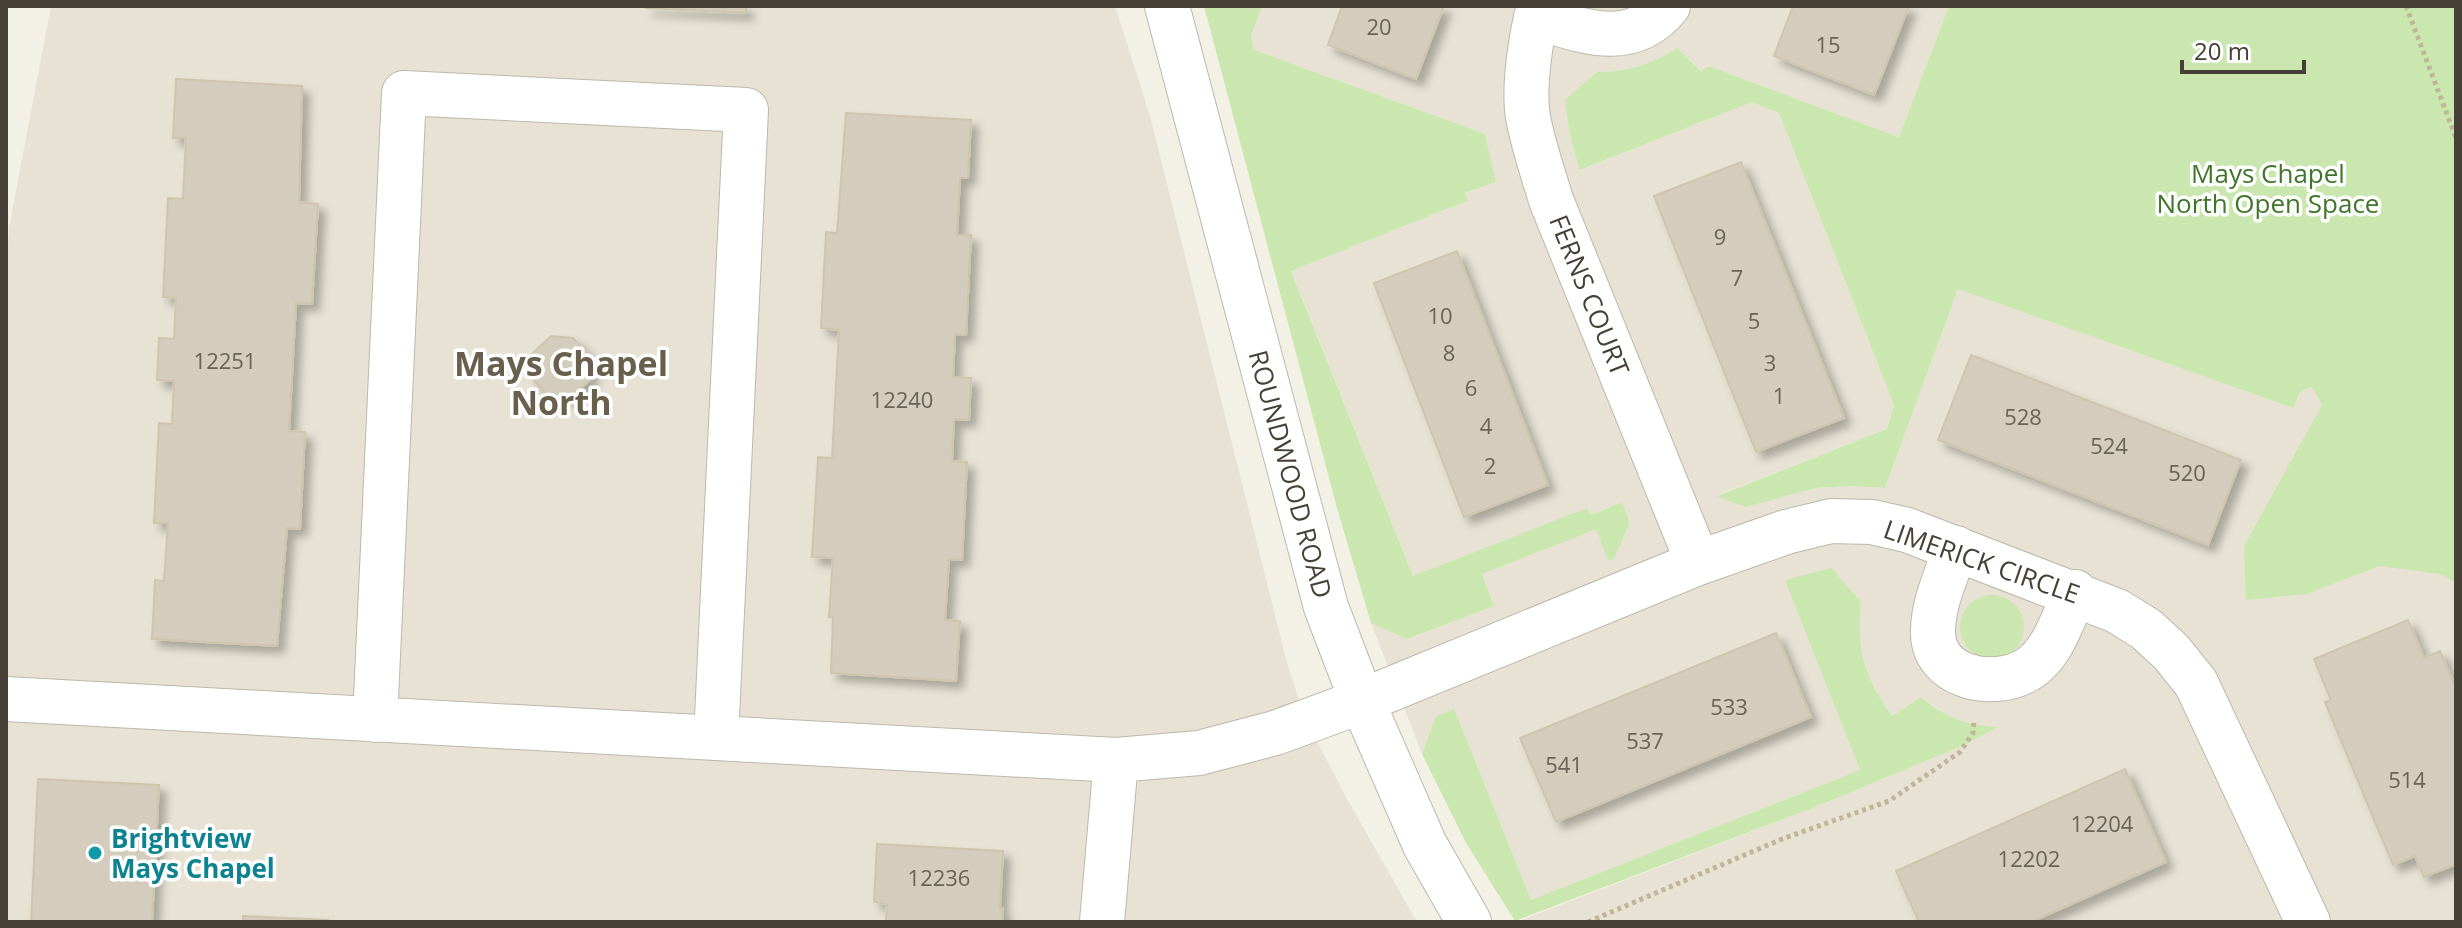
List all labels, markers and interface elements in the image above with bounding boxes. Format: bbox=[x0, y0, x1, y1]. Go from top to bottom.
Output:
house number: 20 bbox=[1366, 11, 1392, 41]
scale bar bbox=[2182, 24, 2304, 74]
house number: 15 bbox=[1815, 29, 1841, 59]
text: 20 m bbox=[2194, 34, 2250, 67]
park label: Mays Chapel North Open Space bbox=[2157, 155, 2379, 221]
street label: FERNS COURT bbox=[1541, 209, 1639, 381]
house number: 9 bbox=[1714, 221, 1726, 251]
house number: 7 bbox=[1731, 262, 1743, 292]
house number: 10 bbox=[1427, 300, 1453, 330]
house number: 5 bbox=[1748, 305, 1760, 335]
house number: 8 bbox=[1443, 337, 1455, 367]
district label: Mays Chapel North bbox=[454, 340, 668, 425]
house number: 12251 bbox=[194, 345, 256, 375]
street label: ROUNDWOOD ROAD bbox=[1241, 346, 1341, 602]
house number: 3 bbox=[1764, 347, 1776, 377]
house number: 6 bbox=[1465, 372, 1477, 402]
house number: 1 bbox=[1773, 380, 1785, 410]
house number: 12240 bbox=[871, 384, 933, 414]
house number: 528 bbox=[2004, 401, 2042, 431]
house number: 4 bbox=[1480, 410, 1493, 440]
house number: 524 bbox=[2090, 430, 2128, 460]
house number: 2 bbox=[1484, 450, 1496, 480]
house number: 520 bbox=[2168, 457, 2206, 487]
street label: LIMERICK CIRCLE bbox=[1879, 511, 2085, 611]
house number: 533 bbox=[1710, 691, 1748, 721]
house number: 537 bbox=[1626, 725, 1664, 755]
house number: 541 bbox=[1545, 749, 1583, 779]
house number: 514 bbox=[2388, 764, 2426, 794]
house number: 12204 bbox=[2071, 808, 2134, 838]
place label: Brightview Mays Chapel bbox=[111, 820, 275, 886]
house number: 12202 bbox=[1998, 843, 2060, 873]
marker: Brightview Mays Chapel bbox=[86, 844, 104, 862]
house number: 12236 bbox=[908, 862, 970, 892]

